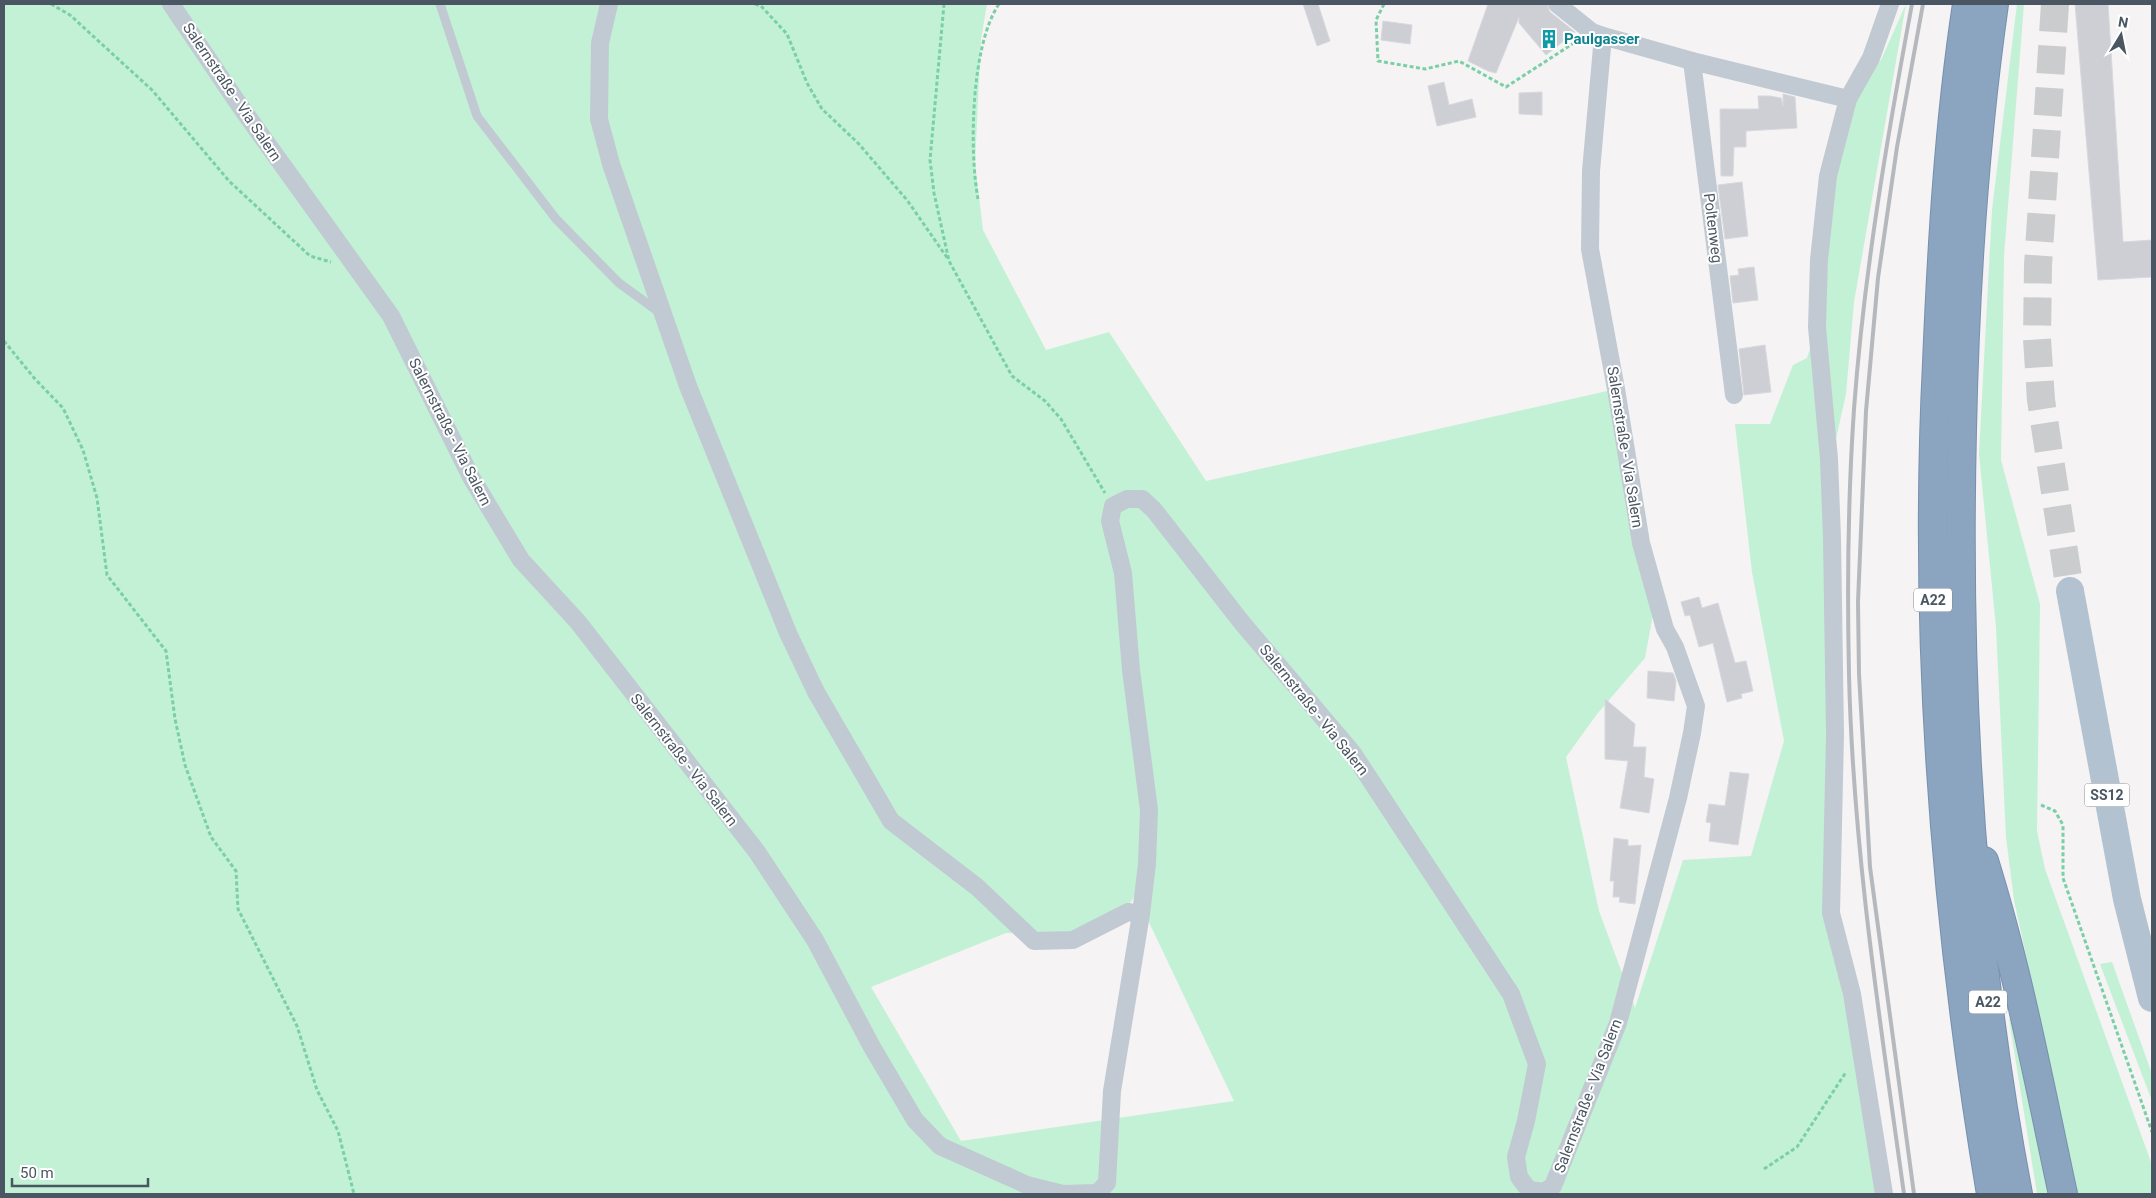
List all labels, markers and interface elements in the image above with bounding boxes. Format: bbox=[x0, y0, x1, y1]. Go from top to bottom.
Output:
north arrow bbox=[2096, 10, 2146, 60]
text: N bbox=[2117, 13, 2130, 31]
street label: Salernstraße - Via Salern bbox=[179, 19, 285, 165]
building icon: Paulgasser bbox=[1538, 28, 1560, 50]
place label: Paulgasser bbox=[1564, 30, 1640, 48]
street label: Poltenweg bbox=[1700, 192, 1726, 264]
street label: Salernstraße - Via Salern bbox=[405, 355, 495, 509]
street label: Salernstraße - Via Salern bbox=[1603, 365, 1647, 529]
road number: A22 bbox=[1914, 588, 1952, 612]
street label: Salernstraße - Via Salern bbox=[1256, 641, 1372, 779]
street label: Salernstraße - Via Salern bbox=[627, 690, 741, 830]
road number: SS12 bbox=[2084, 784, 2130, 806]
road number: A22 bbox=[1969, 990, 2007, 1014]
street label: Salernstraße - Via Salern bbox=[1550, 1017, 1626, 1175]
scale bar bbox=[12, 1156, 149, 1188]
text: 50 m bbox=[20, 1164, 54, 1182]

